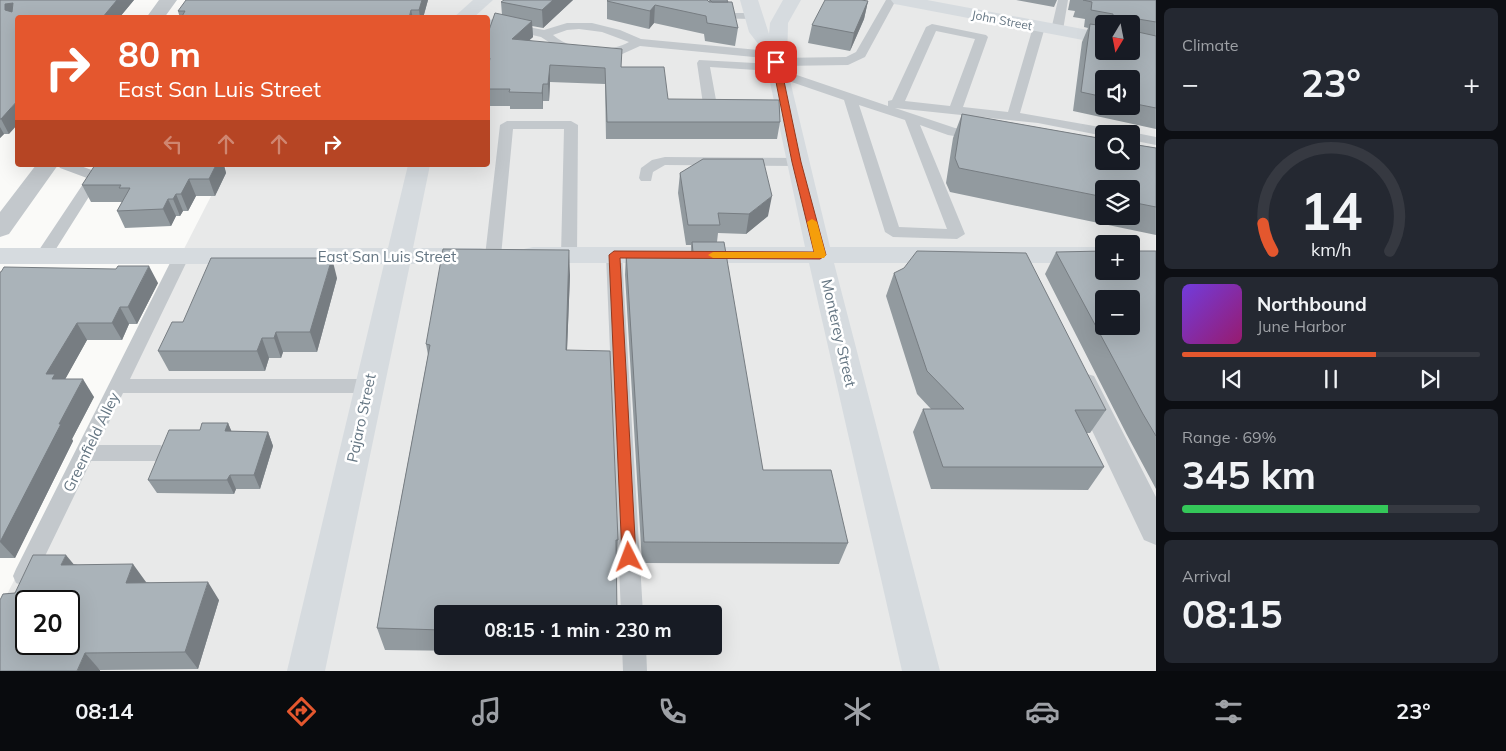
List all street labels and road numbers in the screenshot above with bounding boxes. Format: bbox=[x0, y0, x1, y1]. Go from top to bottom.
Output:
street label: John Street bbox=[971, 7, 1033, 33]
street label: East San Luis Street bbox=[318, 247, 456, 266]
street label: Monterey Street bbox=[817, 277, 861, 389]
street label: Pajaro Street bbox=[342, 372, 380, 464]
street label: Greenfield Alley bbox=[59, 389, 123, 495]

